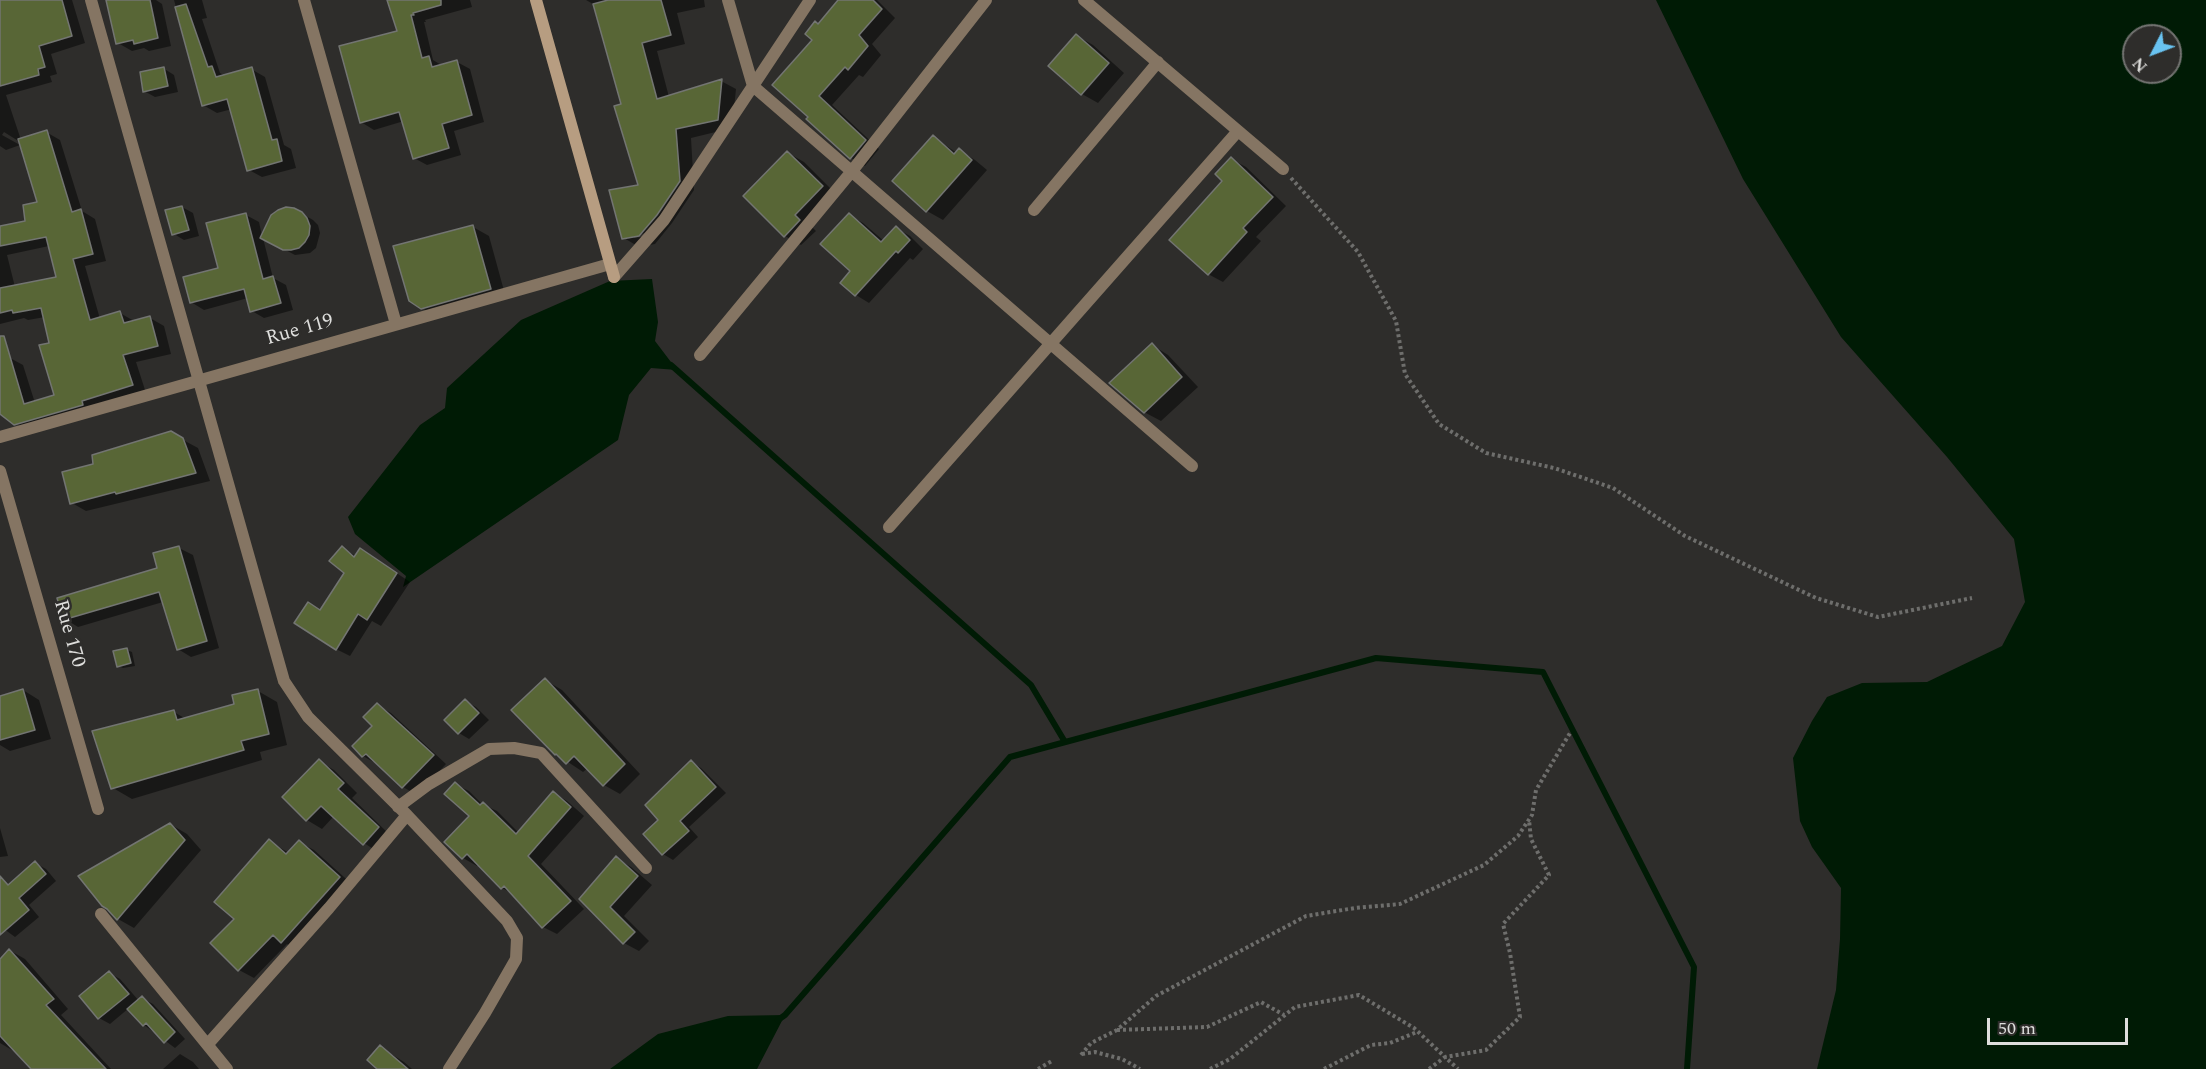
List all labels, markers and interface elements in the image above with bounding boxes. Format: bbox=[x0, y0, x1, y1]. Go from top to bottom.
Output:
north arrow bbox=[2122, 24, 2182, 84]
text: N bbox=[2127, 52, 2153, 78]
street label: Rue 119 bbox=[263, 310, 337, 352]
street label: Rue 170 bbox=[47, 597, 89, 671]
scale bar bbox=[1990, 1006, 2131, 1044]
text: 50 m bbox=[1998, 1015, 2036, 1042]

